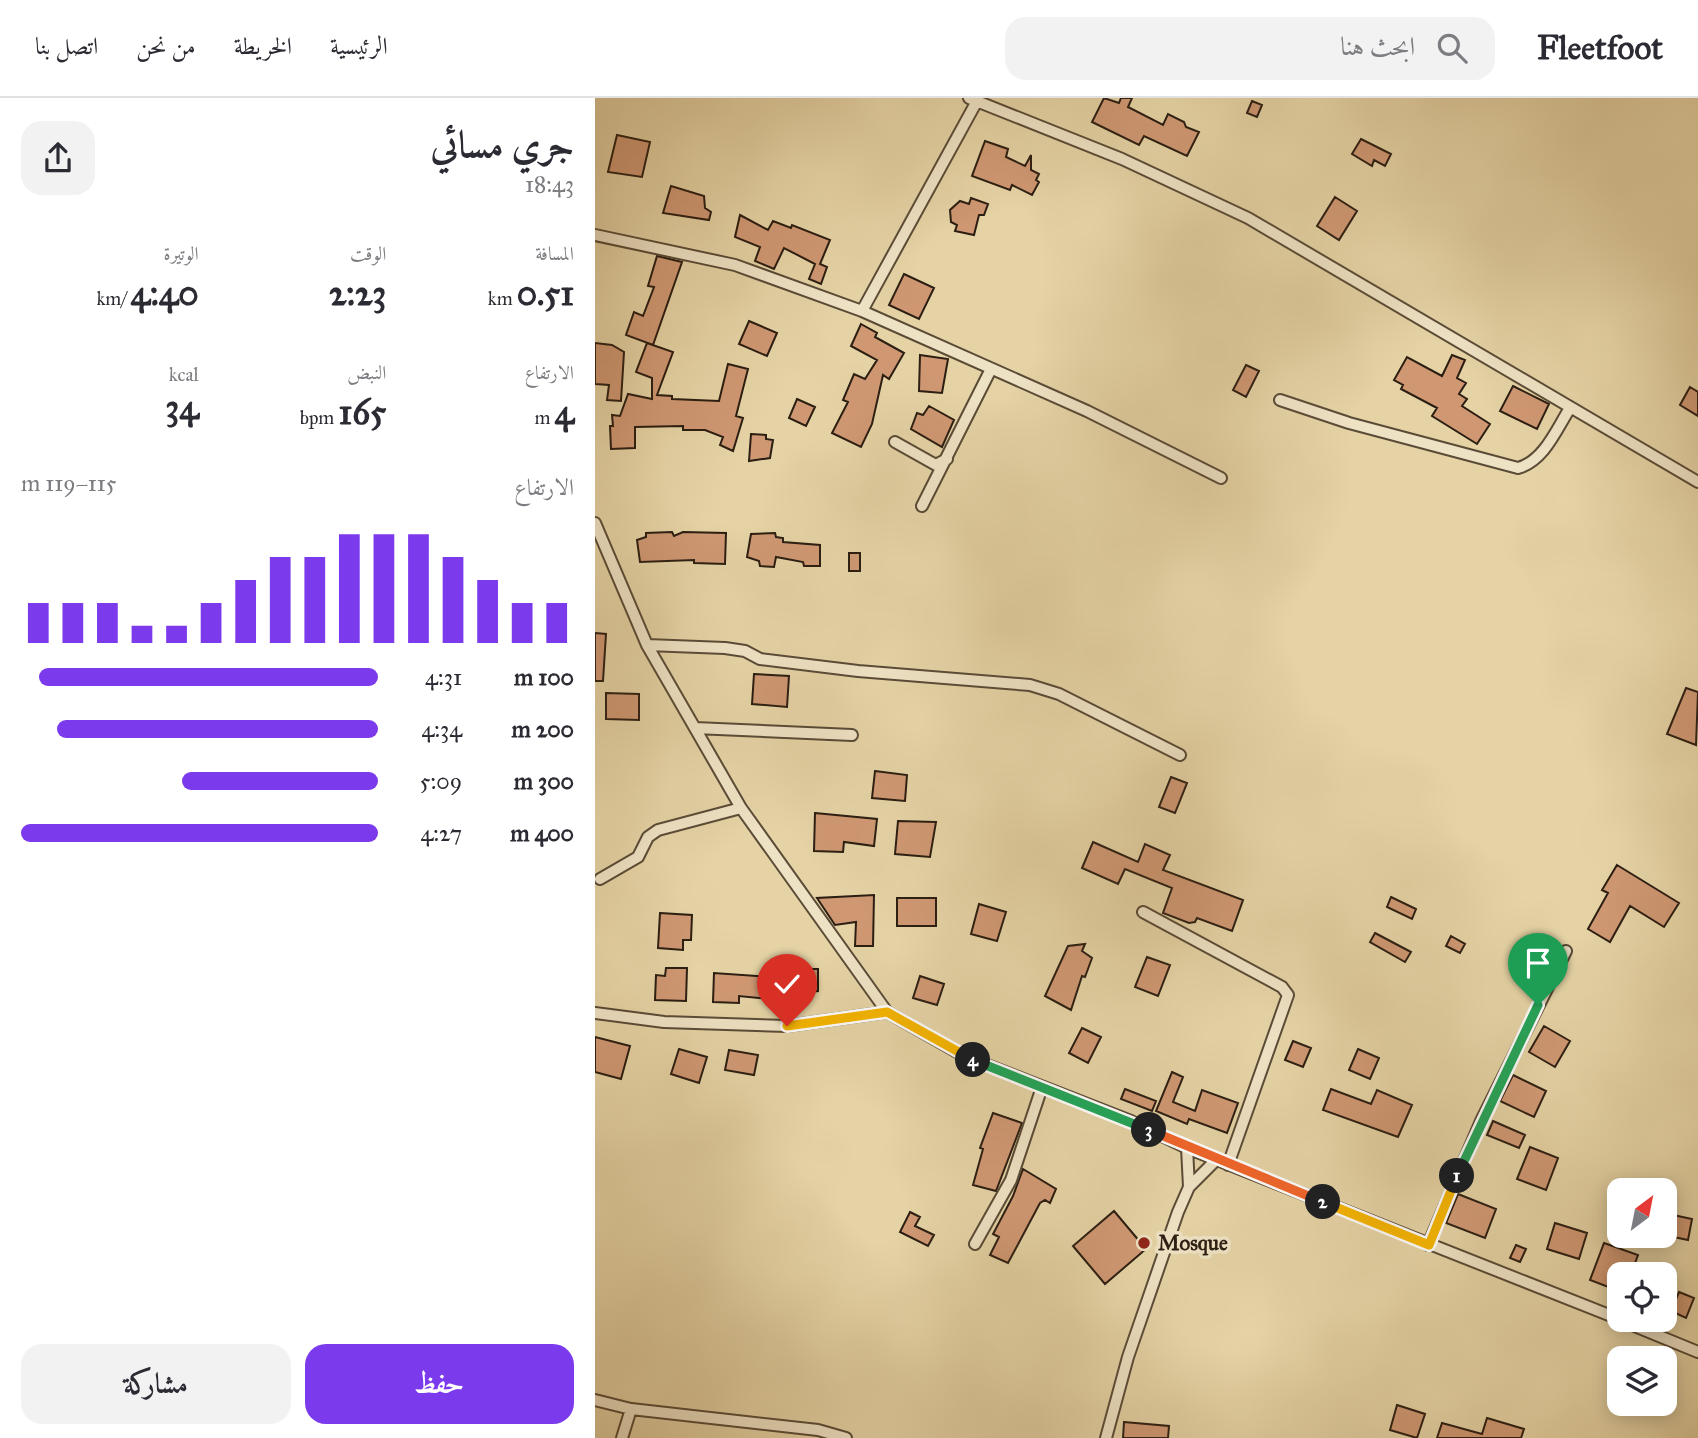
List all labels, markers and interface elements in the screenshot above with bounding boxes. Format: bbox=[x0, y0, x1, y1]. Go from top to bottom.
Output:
search box bbox=[1005, 17, 1495, 80]
text: Fleetfoot bbox=[1537, 28, 1663, 68]
icon: search bbox=[1433, 29, 1471, 67]
text: ابحث هنا bbox=[1340, 30, 1415, 62]
text: اتصل بنا bbox=[35, 31, 98, 61]
text: من نحن bbox=[136, 31, 196, 61]
text: الخريطة bbox=[234, 31, 292, 61]
text: الرئيسية bbox=[330, 31, 388, 61]
button: share bbox=[21, 121, 95, 195]
text: جري مسائي bbox=[430, 121, 574, 167]
text: 18:43 bbox=[525, 170, 574, 198]
text: الوتيرة bbox=[164, 242, 199, 265]
text: الوقت bbox=[350, 242, 386, 265]
text: المسافة bbox=[535, 242, 574, 265]
text: 4:40 bbox=[130, 272, 199, 315]
text: 2:23 bbox=[329, 272, 386, 315]
text: 0.51 bbox=[517, 272, 574, 315]
text: /km bbox=[96, 287, 130, 310]
text: km bbox=[488, 287, 517, 310]
text: النبض bbox=[347, 361, 386, 384]
text: الارتفاع bbox=[525, 361, 574, 384]
text: kcal bbox=[169, 363, 199, 386]
text: 34 bbox=[165, 386, 199, 429]
text: 165 bbox=[338, 391, 386, 434]
text: 4 bbox=[555, 391, 574, 434]
text: bpm bbox=[300, 406, 338, 429]
text: m bbox=[534, 406, 555, 429]
text: 115–119 m bbox=[21, 469, 116, 497]
text: الارتفاع bbox=[514, 473, 574, 501]
text: 4:31 bbox=[425, 663, 462, 691]
text: 100 m bbox=[514, 663, 574, 691]
text: 4:34 bbox=[421, 715, 462, 743]
text: 200 m bbox=[512, 715, 574, 743]
text: 5:09 bbox=[420, 767, 462, 795]
text: 300 m bbox=[514, 767, 574, 795]
text: 4:27 bbox=[420, 819, 462, 847]
text: 400 m bbox=[510, 819, 574, 847]
pin bbox=[1508, 933, 1568, 1005]
icon: arrive bbox=[1519, 944, 1557, 982]
pin bbox=[757, 954, 817, 1026]
icon: check bbox=[768, 965, 806, 1003]
pin: 4 bbox=[955, 1042, 991, 1077]
text: 4 bbox=[967, 1048, 978, 1071]
pin: 3 bbox=[1131, 1112, 1167, 1148]
text: 3 bbox=[1145, 1118, 1152, 1141]
pin: 1 bbox=[1439, 1158, 1475, 1194]
text: 1 bbox=[1453, 1164, 1460, 1187]
north arrow bbox=[1607, 1178, 1677, 1248]
map controls bbox=[1607, 1178, 1677, 1416]
pin: 2 bbox=[1305, 1184, 1341, 1220]
text: 2 bbox=[1318, 1190, 1327, 1213]
place label: Mosque bbox=[1158, 1230, 1228, 1256]
marker: Mosque bbox=[1136, 1235, 1152, 1251]
button: locate bbox=[1607, 1262, 1677, 1332]
button: مشاركة bbox=[21, 1344, 291, 1424]
button: حفظ bbox=[305, 1344, 574, 1424]
button: layers bbox=[1607, 1346, 1677, 1416]

